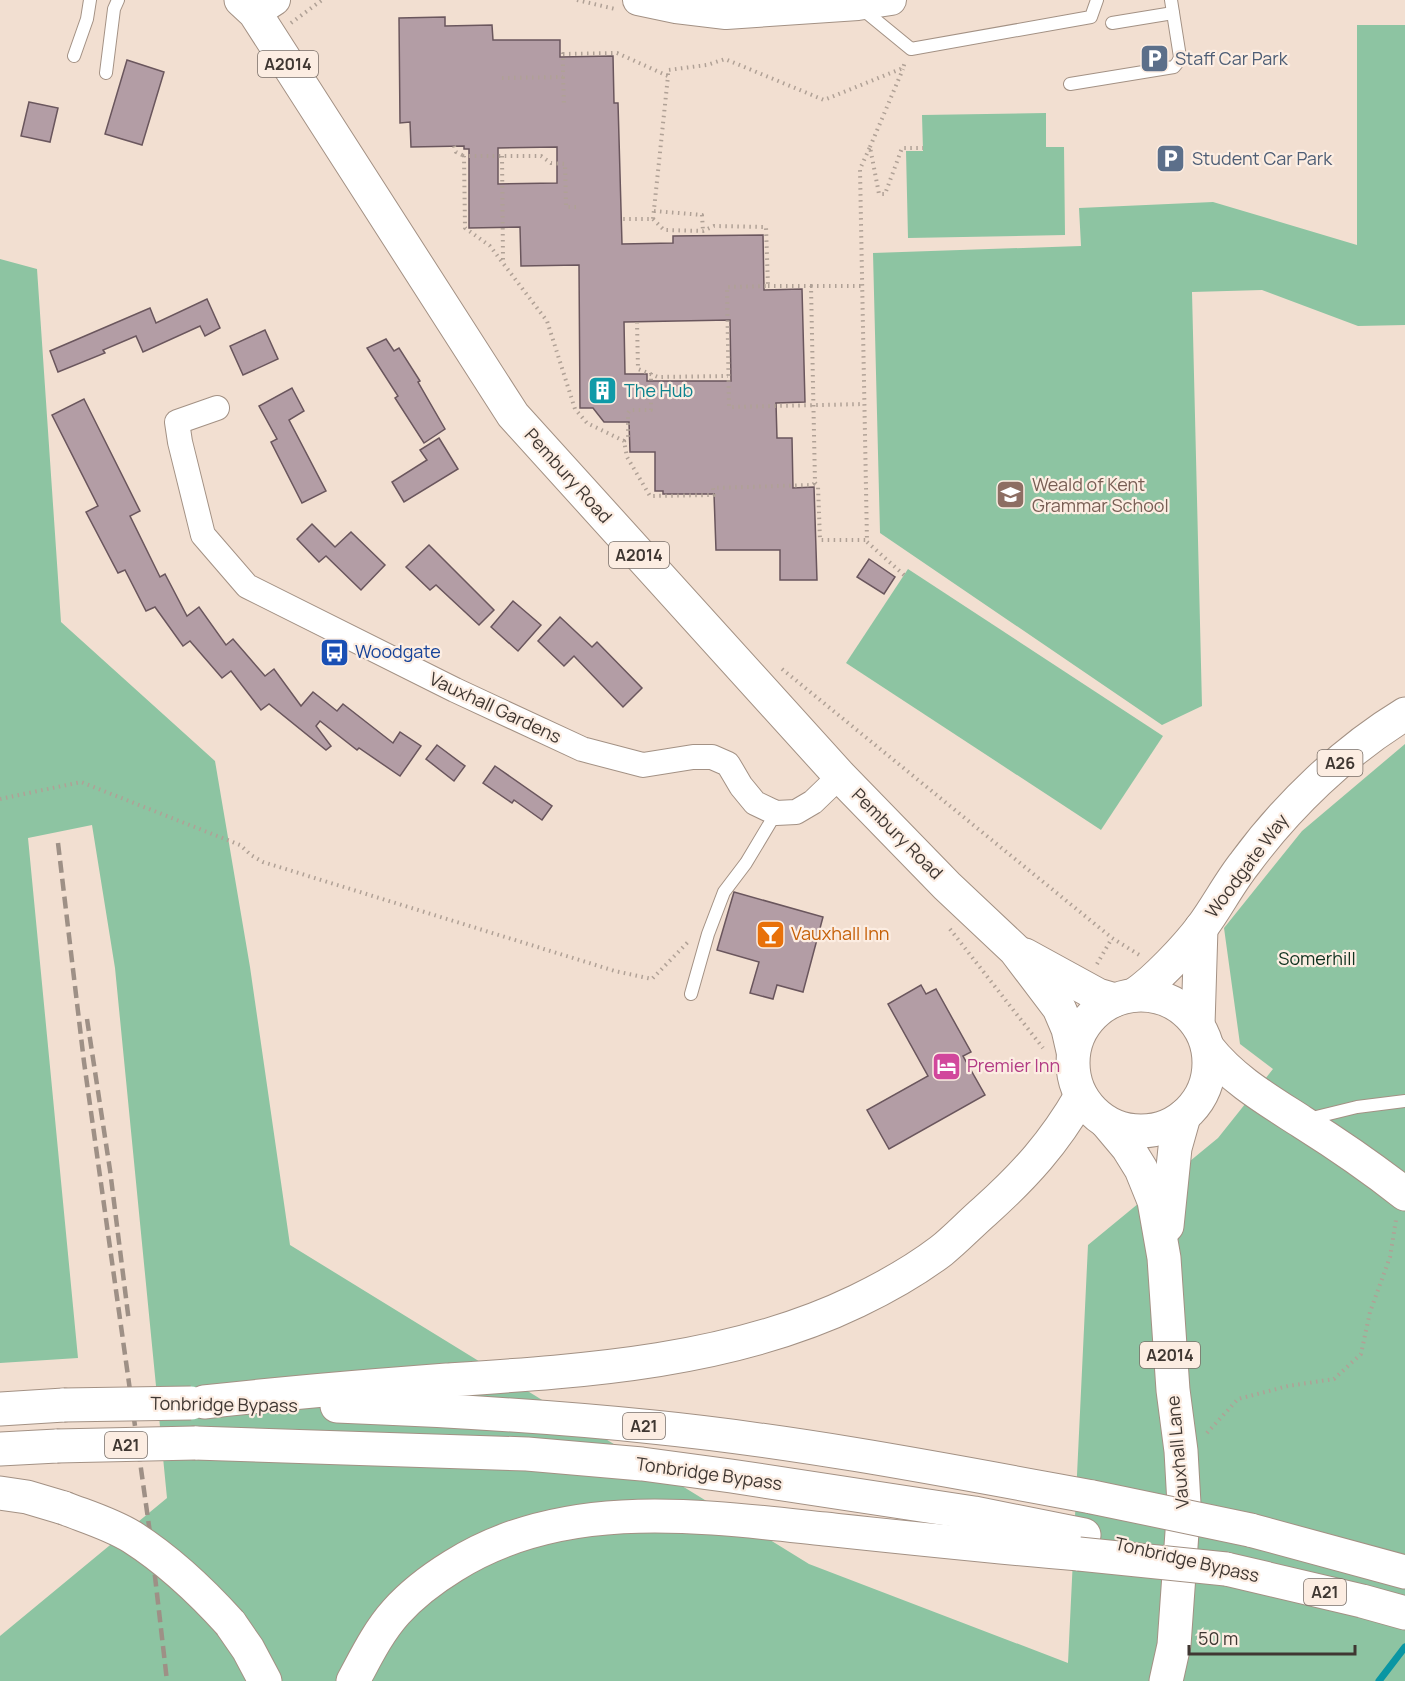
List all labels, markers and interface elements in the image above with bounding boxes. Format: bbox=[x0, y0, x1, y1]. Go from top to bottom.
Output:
parking icon: Staff Car Park bbox=[1138, 43, 1170, 75]
place label: Staff Car Park bbox=[1175, 46, 1289, 70]
road number: A2014 bbox=[258, 51, 318, 77]
parking icon: Student Car Park bbox=[1155, 143, 1187, 175]
place label: Student Car Park bbox=[1192, 146, 1333, 170]
building icon: The Hub bbox=[587, 375, 619, 407]
place label: The Hub bbox=[624, 378, 693, 402]
street label: Pembury Road bbox=[520, 423, 618, 528]
place label: Weald of Kent Grammar School bbox=[1032, 472, 1169, 517]
school or university icon: Weald of Kent Grammar School bbox=[995, 479, 1027, 511]
road number: A2014 bbox=[609, 542, 669, 568]
bus stop icon: Woodgate bbox=[318, 636, 350, 668]
place label: Woodgate bbox=[355, 639, 441, 663]
street label: Vauxhall Gardens bbox=[426, 666, 565, 748]
road number: A26 bbox=[1318, 750, 1362, 776]
street label: Pembury Road bbox=[847, 782, 949, 884]
street label: Woodgate Way bbox=[1199, 808, 1293, 922]
bar icon: Vauxhall Inn bbox=[754, 918, 786, 950]
place label: Vauxhall Inn bbox=[791, 921, 890, 945]
park label: Somerhill bbox=[1278, 946, 1356, 970]
hotel icon: Premier Inn bbox=[930, 1050, 962, 1082]
place label: Premier Inn bbox=[967, 1053, 1060, 1077]
road number: A2014 bbox=[1140, 1342, 1200, 1368]
street label: Tonbridge Bypass bbox=[150, 1391, 298, 1417]
street label: Vauxhall Lane bbox=[1160, 1395, 1194, 1510]
road number: A21 bbox=[623, 1413, 665, 1439]
road number: A21 bbox=[105, 1432, 147, 1458]
street label: Tonbridge Bypass bbox=[634, 1451, 784, 1495]
street label: Tonbridge Bypass bbox=[1113, 1531, 1262, 1587]
road number: A21 bbox=[1304, 1579, 1346, 1605]
scale bar bbox=[1189, 1618, 1356, 1656]
text: 50 m bbox=[1198, 1626, 1238, 1650]

